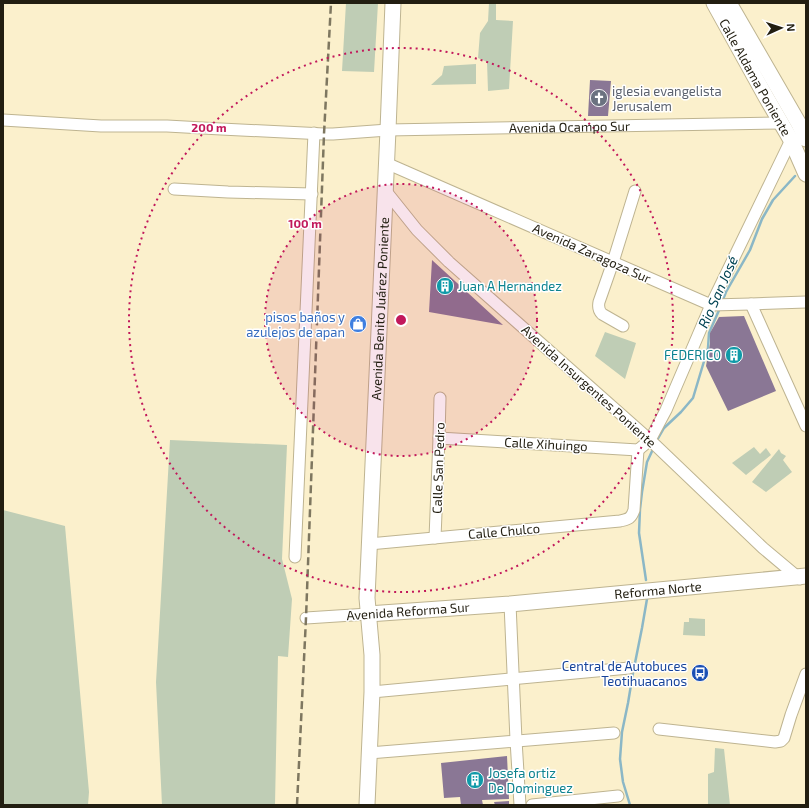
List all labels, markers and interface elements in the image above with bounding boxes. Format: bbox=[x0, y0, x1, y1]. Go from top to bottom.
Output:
north arrow bbox=[761, 8, 801, 48]
street label: Calle Aldama Poniente bbox=[716, 16, 795, 139]
text: N bbox=[785, 23, 798, 32]
place label: iglesia evangelista Jerusalem bbox=[612, 83, 722, 114]
church icon: iglesia evangelista Jerusalem bbox=[589, 88, 609, 108]
street label: Avenida Ocampo Sur bbox=[509, 118, 630, 136]
text: 200 m bbox=[191, 120, 227, 134]
text: 100 m bbox=[288, 216, 322, 230]
street label: Avenida Benito Juárez Poniente bbox=[368, 217, 392, 401]
street label: Avenida Zaragoza Sur bbox=[530, 220, 654, 286]
water label: Rio San José bbox=[694, 253, 741, 331]
building icon: Juan A Hernandez bbox=[435, 276, 455, 296]
place label: Juan A Hernandez bbox=[458, 278, 562, 294]
place label: pisos baños y azulejos de apan bbox=[246, 309, 345, 340]
centre of rings bbox=[394, 313, 408, 327]
shop icon: pisos baños y azulejos de apan bbox=[348, 314, 368, 334]
street label: Avenida Insurgentes Poniente bbox=[518, 321, 660, 451]
building icon: FEDERIC0 bbox=[724, 345, 744, 365]
place label: FEDERIC0 bbox=[664, 347, 721, 363]
street label: Calle San Pedro bbox=[428, 422, 448, 514]
street label: Calle Xihuingo bbox=[504, 434, 588, 454]
street label: Calle Chulco bbox=[467, 520, 541, 542]
street label: Reforma Norte bbox=[614, 578, 702, 602]
street label: Avenida Reforma Sur bbox=[346, 599, 470, 623]
place label: Central de Autobuces Teotihuacanos bbox=[562, 658, 687, 689]
bus stop icon: Central de Autobuces Teotihuacanos bbox=[690, 663, 710, 683]
place label: Josefa ortiz De Dominguez bbox=[488, 765, 573, 796]
building icon: Josefa ortiz De Dominguez bbox=[465, 770, 485, 790]

